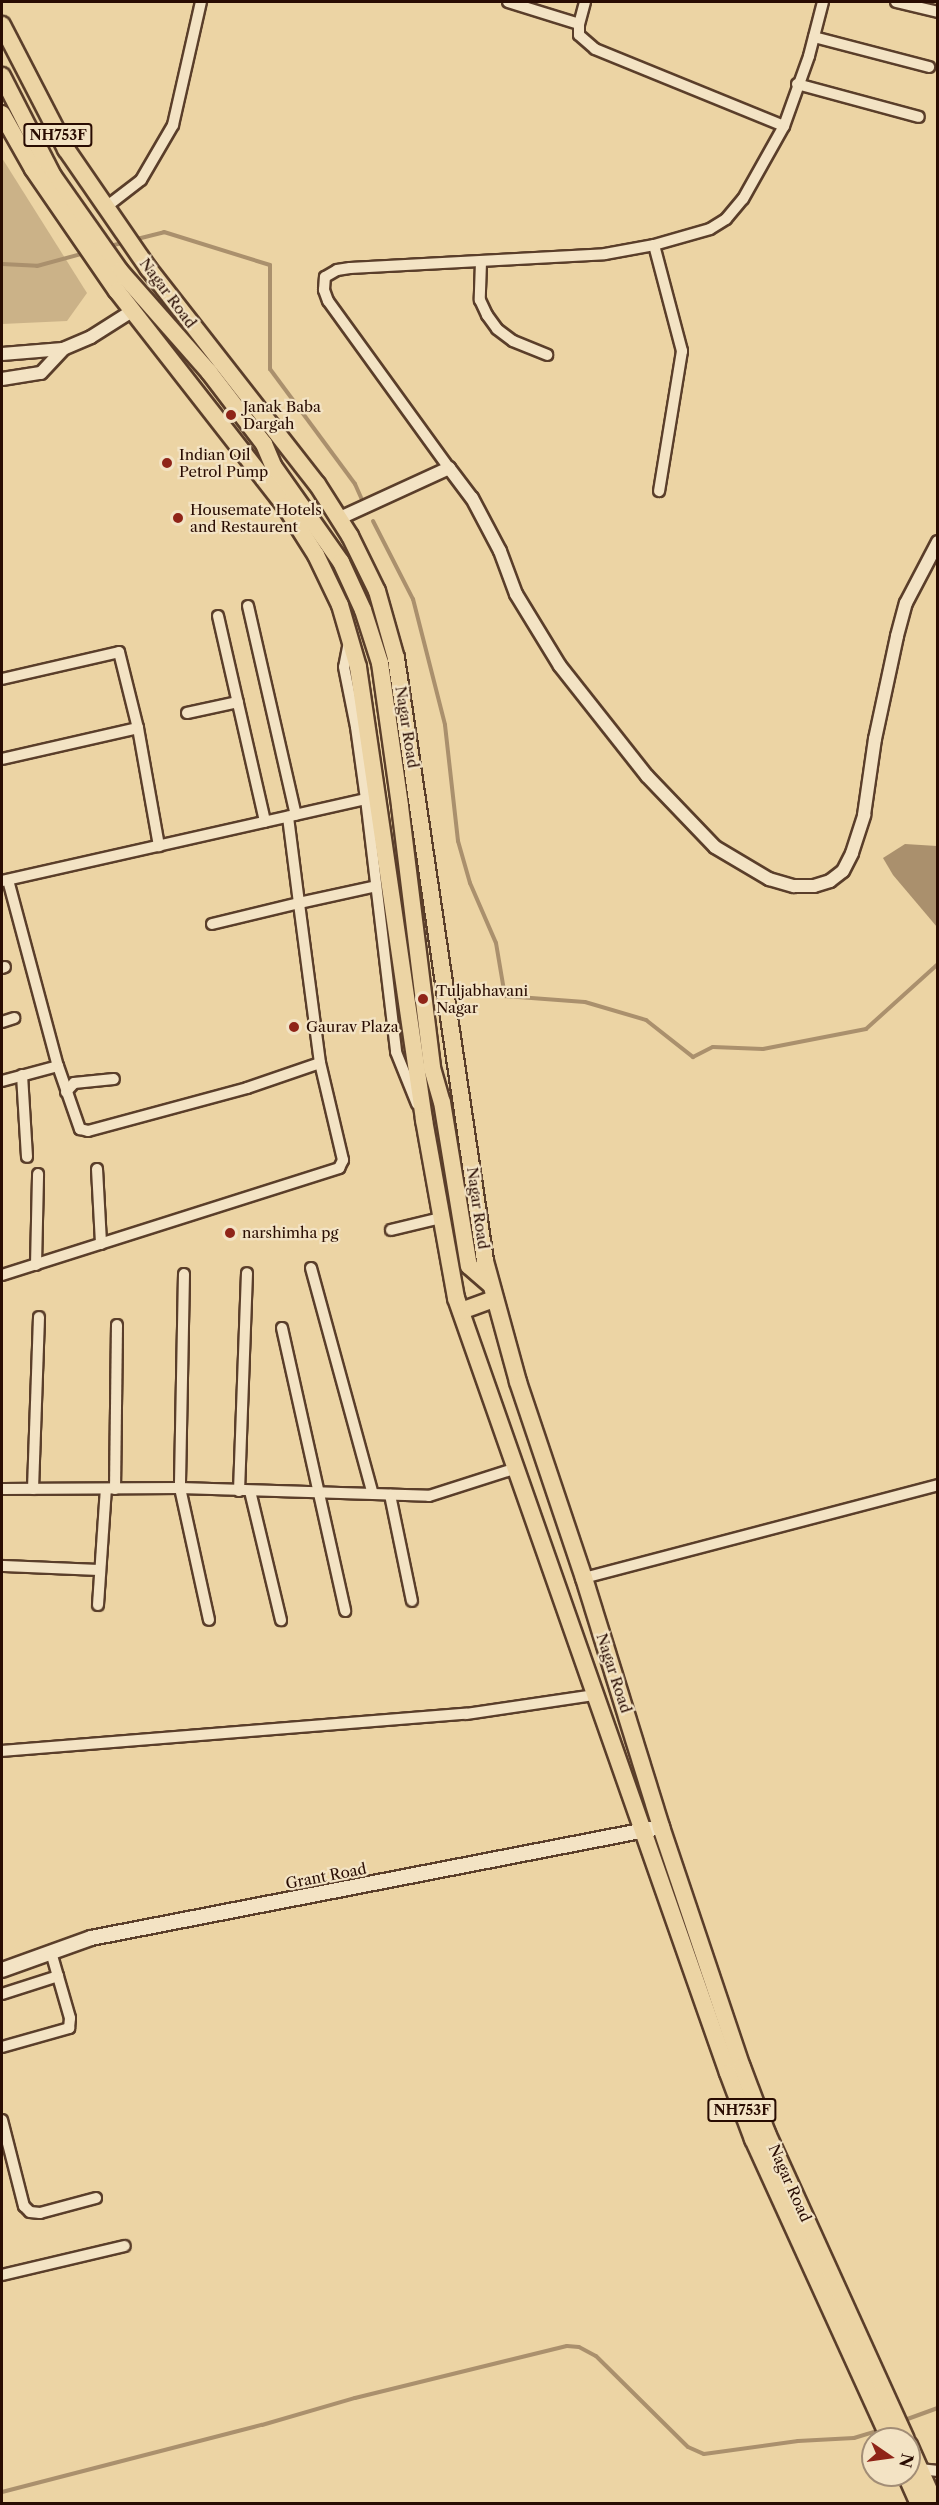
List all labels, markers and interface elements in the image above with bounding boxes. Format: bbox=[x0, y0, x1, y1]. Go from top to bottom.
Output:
road number: NH753F bbox=[22, 124, 94, 146]
street label: Nagar Road bbox=[136, 254, 200, 332]
place label: Janak Baba Dargah bbox=[243, 397, 321, 432]
marker: Janak Baba Dargah bbox=[224, 408, 238, 422]
place label: Indian Oil Petrol Pump bbox=[179, 445, 268, 480]
marker: Indian Oil Petrol Pump bbox=[160, 456, 174, 470]
place label: Housemate Hotels and Restaurent bbox=[190, 500, 322, 535]
marker: Housemate Hotels and Restaurent bbox=[171, 511, 185, 525]
street label: Nagar Road bbox=[392, 685, 422, 769]
place label: Tuljabhavani Nagar bbox=[436, 981, 528, 1016]
marker: Tuljabhavani Nagar bbox=[414, 990, 432, 1008]
place label: Gaurav Plaza bbox=[306, 1018, 399, 1036]
marker: Gaurav Plaza bbox=[287, 1020, 301, 1034]
street label: Nagar Road bbox=[463, 1166, 493, 1250]
place label: narshimha pg bbox=[242, 1224, 339, 1242]
marker: narshimha pg bbox=[223, 1226, 237, 1240]
street label: Nagar Road bbox=[593, 1631, 635, 1715]
street label: Grant Road bbox=[284, 1859, 368, 1893]
road number: NH753F bbox=[706, 2099, 778, 2121]
street label: Nagar Road bbox=[765, 2141, 815, 2225]
north arrow bbox=[861, 2427, 921, 2487]
text: N bbox=[895, 2452, 918, 2470]

